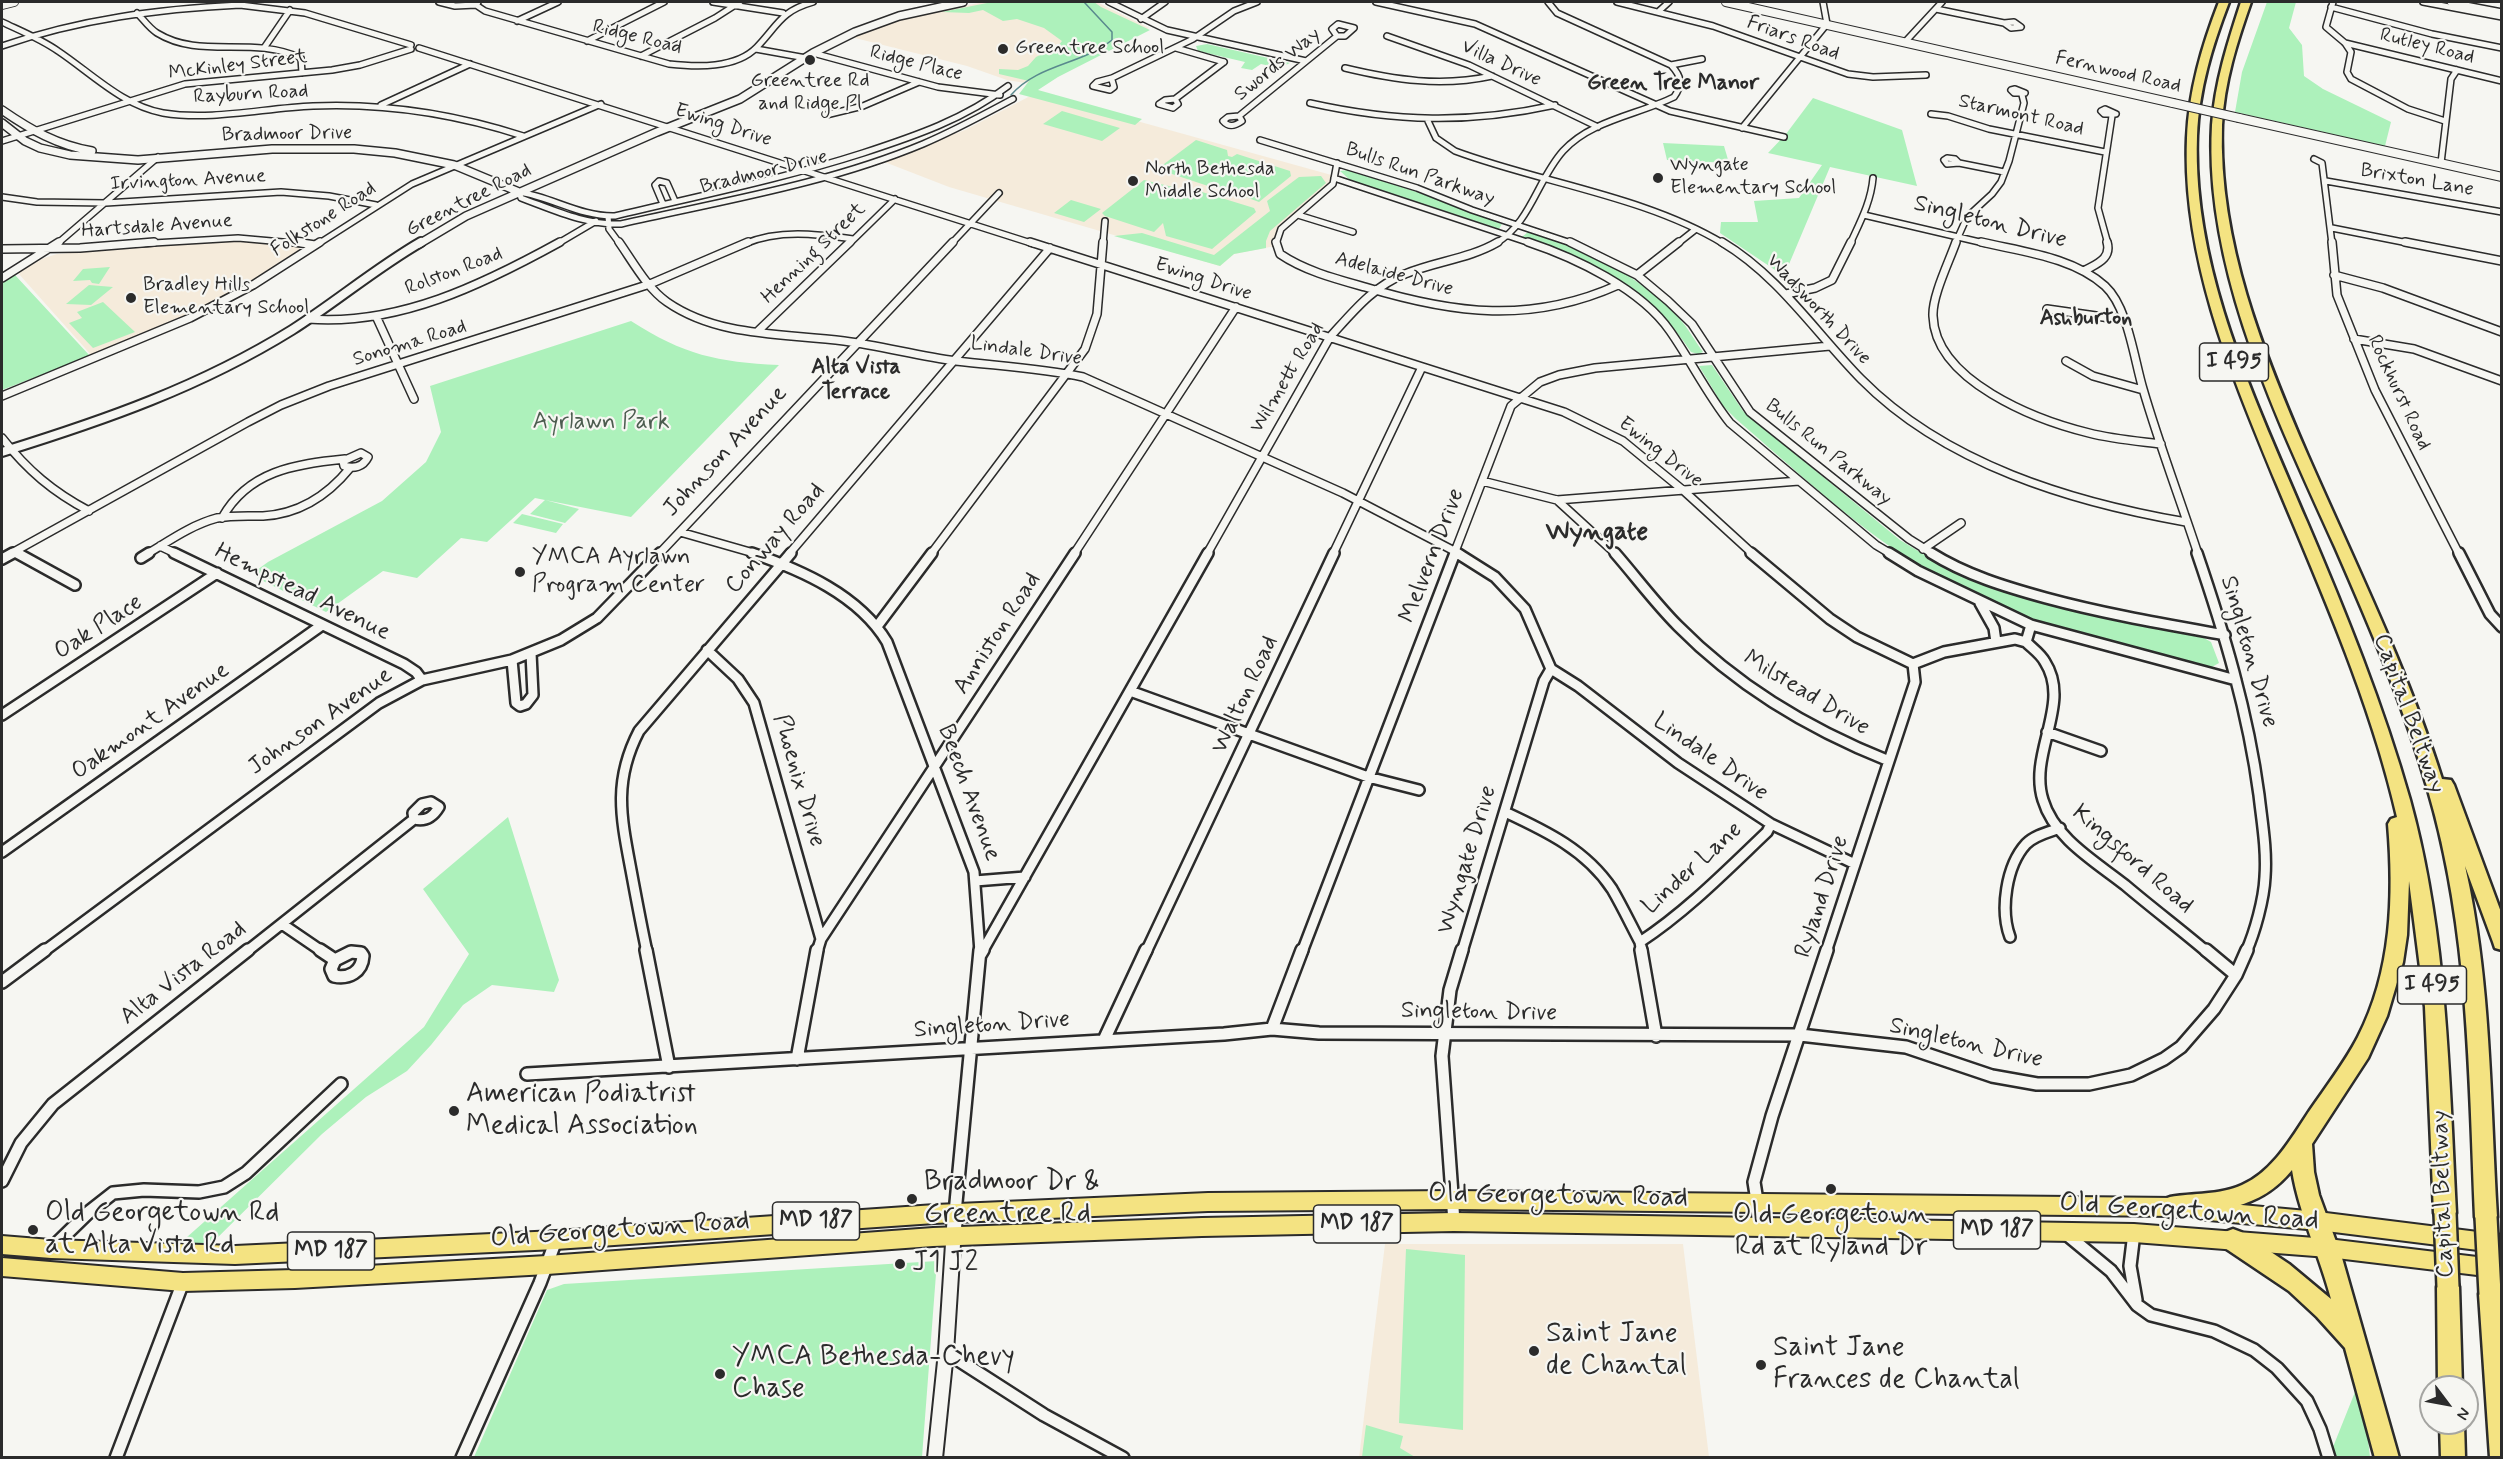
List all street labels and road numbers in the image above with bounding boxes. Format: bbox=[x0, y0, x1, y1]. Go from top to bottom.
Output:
street label: Friars Road bbox=[1743, 11, 1843, 67]
street label: Ridge Road bbox=[590, 15, 684, 61]
street label: Swords Way bbox=[1230, 23, 1326, 107]
street label: Rutley Road bbox=[2377, 24, 2477, 70]
street label: Villa Drive bbox=[1457, 35, 1545, 93]
street label: Ridge Place bbox=[867, 41, 965, 87]
street label: McKinley Street bbox=[167, 46, 309, 86]
street label: Fernwood Road bbox=[2053, 47, 2183, 99]
street label: Rayburn Road bbox=[193, 80, 309, 110]
street label: Starmont Road bbox=[1956, 90, 2086, 142]
street label: Ewing Drive bbox=[671, 99, 775, 153]
street label: Bradmoor Drive bbox=[222, 122, 352, 148]
street label: Bulls Run Parkway bbox=[1342, 138, 1498, 212]
street label: Bradmoor Drive bbox=[698, 146, 830, 200]
street label: Greentree Road bbox=[402, 159, 536, 243]
street label: Brixton Lane bbox=[2358, 159, 2476, 203]
street label: Irvington Avenue bbox=[110, 165, 266, 197]
street label: Folkstone Road bbox=[267, 177, 381, 263]
street label: Singleton Drive bbox=[1911, 190, 2069, 256]
street label: Henning Street bbox=[757, 198, 871, 310]
street label: Hartsdale Avenue bbox=[81, 210, 233, 244]
street label: Rolston Road bbox=[402, 242, 506, 302]
street label: Adelaide Drive bbox=[1332, 248, 1456, 302]
street label: Wadsworth Drive bbox=[1761, 250, 1875, 370]
street label: Ewing Drive bbox=[1151, 253, 1255, 307]
street label: Sonoma Road bbox=[350, 315, 470, 373]
street label: Wilmett Road bbox=[1246, 319, 1330, 437]
street label: Lindale Drive bbox=[969, 332, 1083, 372]
street label: Rockhurst Road bbox=[2361, 332, 2435, 454]
road number: I 495 bbox=[2200, 343, 2268, 381]
street label: Johnson Avenue bbox=[658, 380, 794, 524]
street label: Bulls Run Parkway bbox=[1760, 395, 1896, 511]
street label: Ewing Drive bbox=[1613, 413, 1707, 493]
street label: Conway Road bbox=[720, 478, 832, 600]
street label: Melvern Drive bbox=[1394, 485, 1472, 627]
street label: Hempstead Avenue bbox=[209, 538, 395, 648]
street label: Anniston Road bbox=[948, 568, 1048, 700]
street label: Singleton Drive bbox=[2213, 573, 2283, 731]
street label: Oak Place bbox=[49, 589, 149, 667]
street label: Capital Beltway bbox=[2366, 630, 2450, 798]
street label: Walton Road bbox=[1206, 632, 1286, 758]
street label: Milstead Drive bbox=[1737, 645, 1875, 743]
street label: Oakmont Avenue bbox=[67, 657, 235, 787]
street label: Johnson Avenue bbox=[243, 662, 399, 782]
street label: Lindale Drive bbox=[1647, 708, 1773, 808]
street label: Phoenix Drive bbox=[765, 711, 831, 851]
street label: Beech Avenue bbox=[930, 721, 1006, 865]
street label: Wyngate Drive bbox=[1432, 782, 1504, 938]
street label: Kingsford Road bbox=[2065, 799, 2199, 921]
street label: Linder Lane bbox=[1637, 816, 1749, 922]
street label: Ryland Drive bbox=[1790, 832, 1856, 962]
street label: Alta Vista Road bbox=[115, 916, 253, 1032]
road number: I 495 bbox=[2398, 966, 2466, 1004]
street label: Singleton Drive bbox=[1401, 997, 1557, 1029]
street label: Singleton Drive bbox=[913, 1006, 1071, 1046]
street label: Singleton Drive bbox=[1887, 1012, 2045, 1076]
street label: Capital Beltway bbox=[2427, 1110, 2461, 1278]
street label: Old Georgetown Road bbox=[1428, 1178, 1688, 1216]
street label: Old Georgetown Road bbox=[2058, 1187, 2320, 1239]
road number: MD 187 bbox=[772, 1202, 860, 1240]
street label: Old Georgetown Road bbox=[489, 1205, 751, 1257]
road number: MD 187 bbox=[1314, 1205, 1400, 1243]
road number: MD 187 bbox=[1954, 1211, 2040, 1249]
road number: MD 187 bbox=[288, 1232, 374, 1270]

